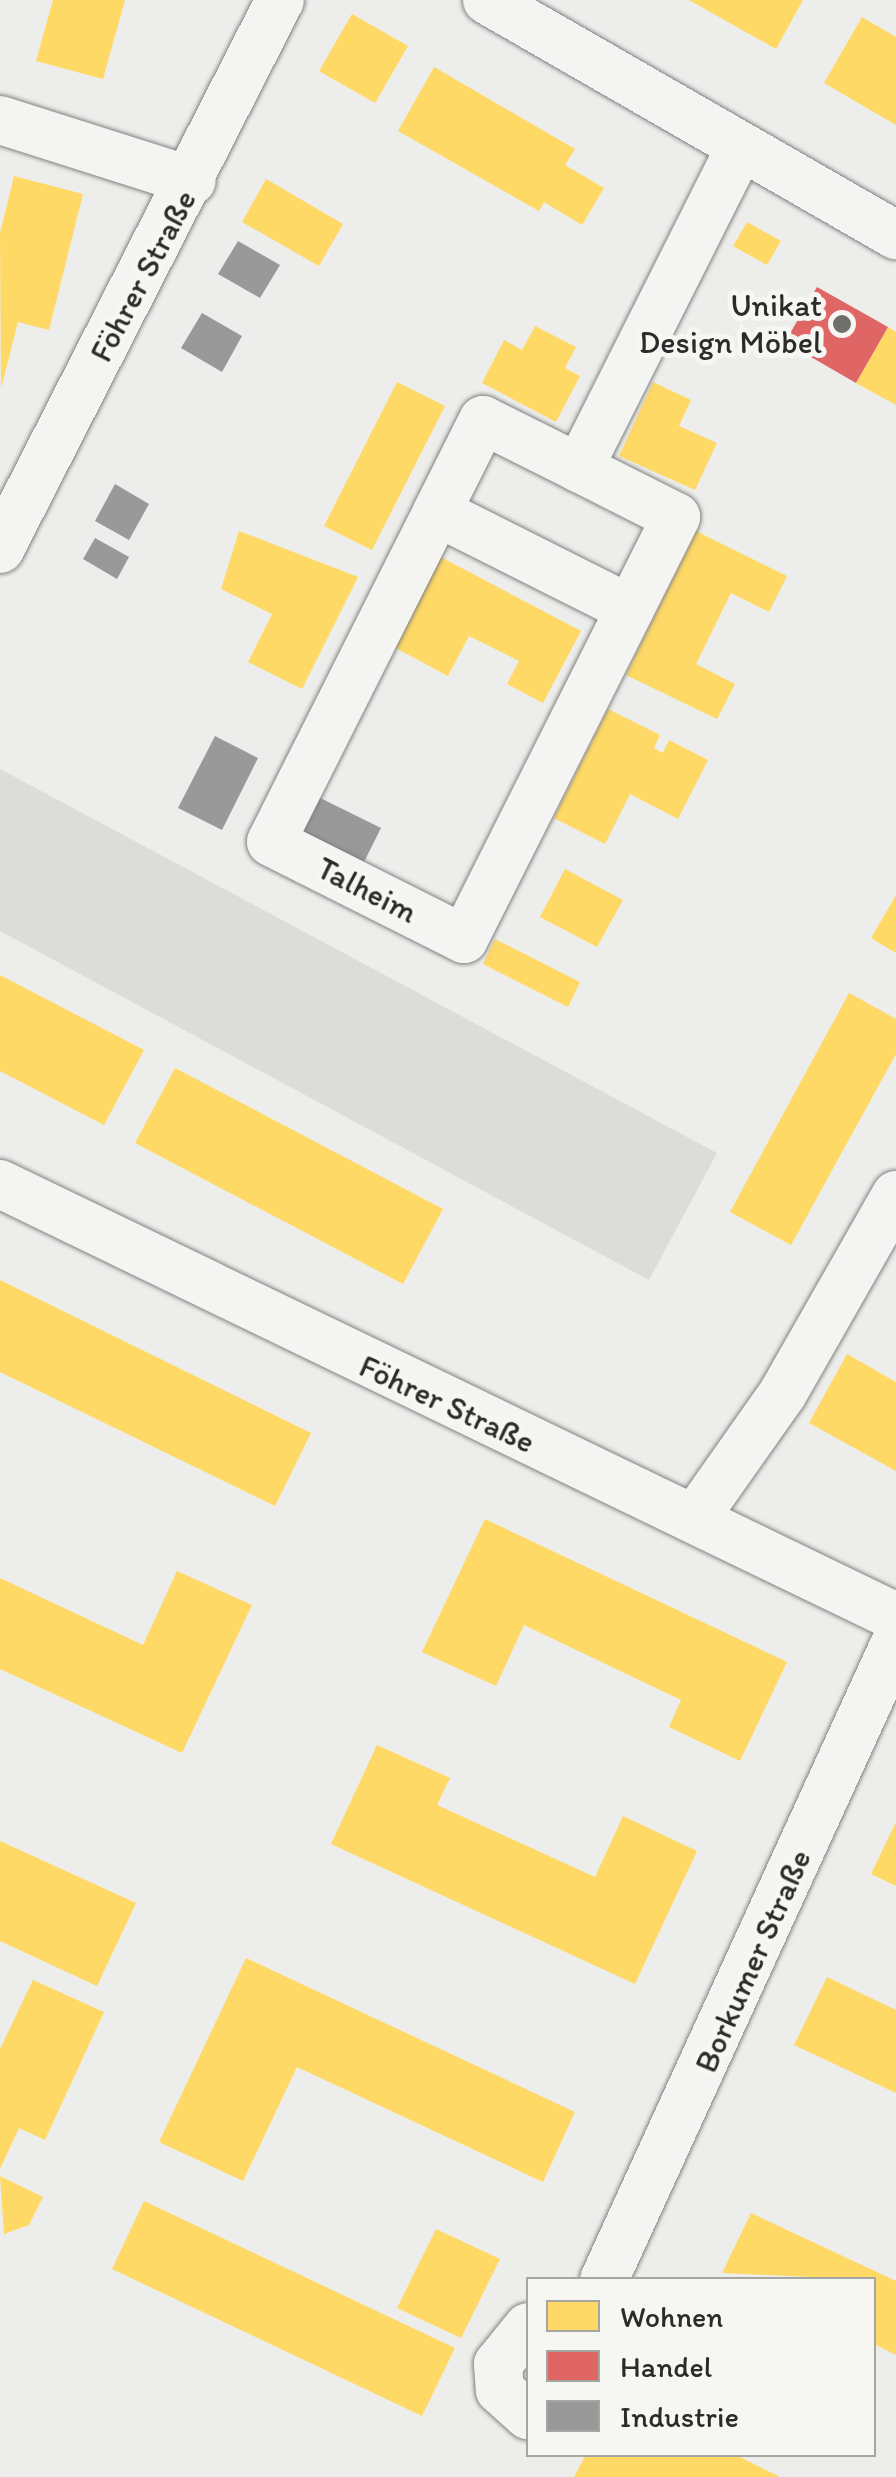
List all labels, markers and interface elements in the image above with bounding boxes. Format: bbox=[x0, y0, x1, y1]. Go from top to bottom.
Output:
street label: Föhrer Straße bbox=[81, 183, 205, 369]
place label: Unikat Design Möbel bbox=[639, 287, 822, 362]
marker: Unikat Design Möbel bbox=[831, 313, 853, 335]
street label: Talheim bbox=[311, 849, 423, 931]
street label: Föhrer Straße bbox=[353, 1346, 541, 1462]
street label: Borkumer Straße bbox=[687, 1844, 819, 2078]
legend bbox=[526, 2277, 876, 2457]
text: Wohnen bbox=[620, 2298, 723, 2335]
text: Handel bbox=[620, 2348, 712, 2385]
text: Industrie bbox=[620, 2398, 739, 2435]

